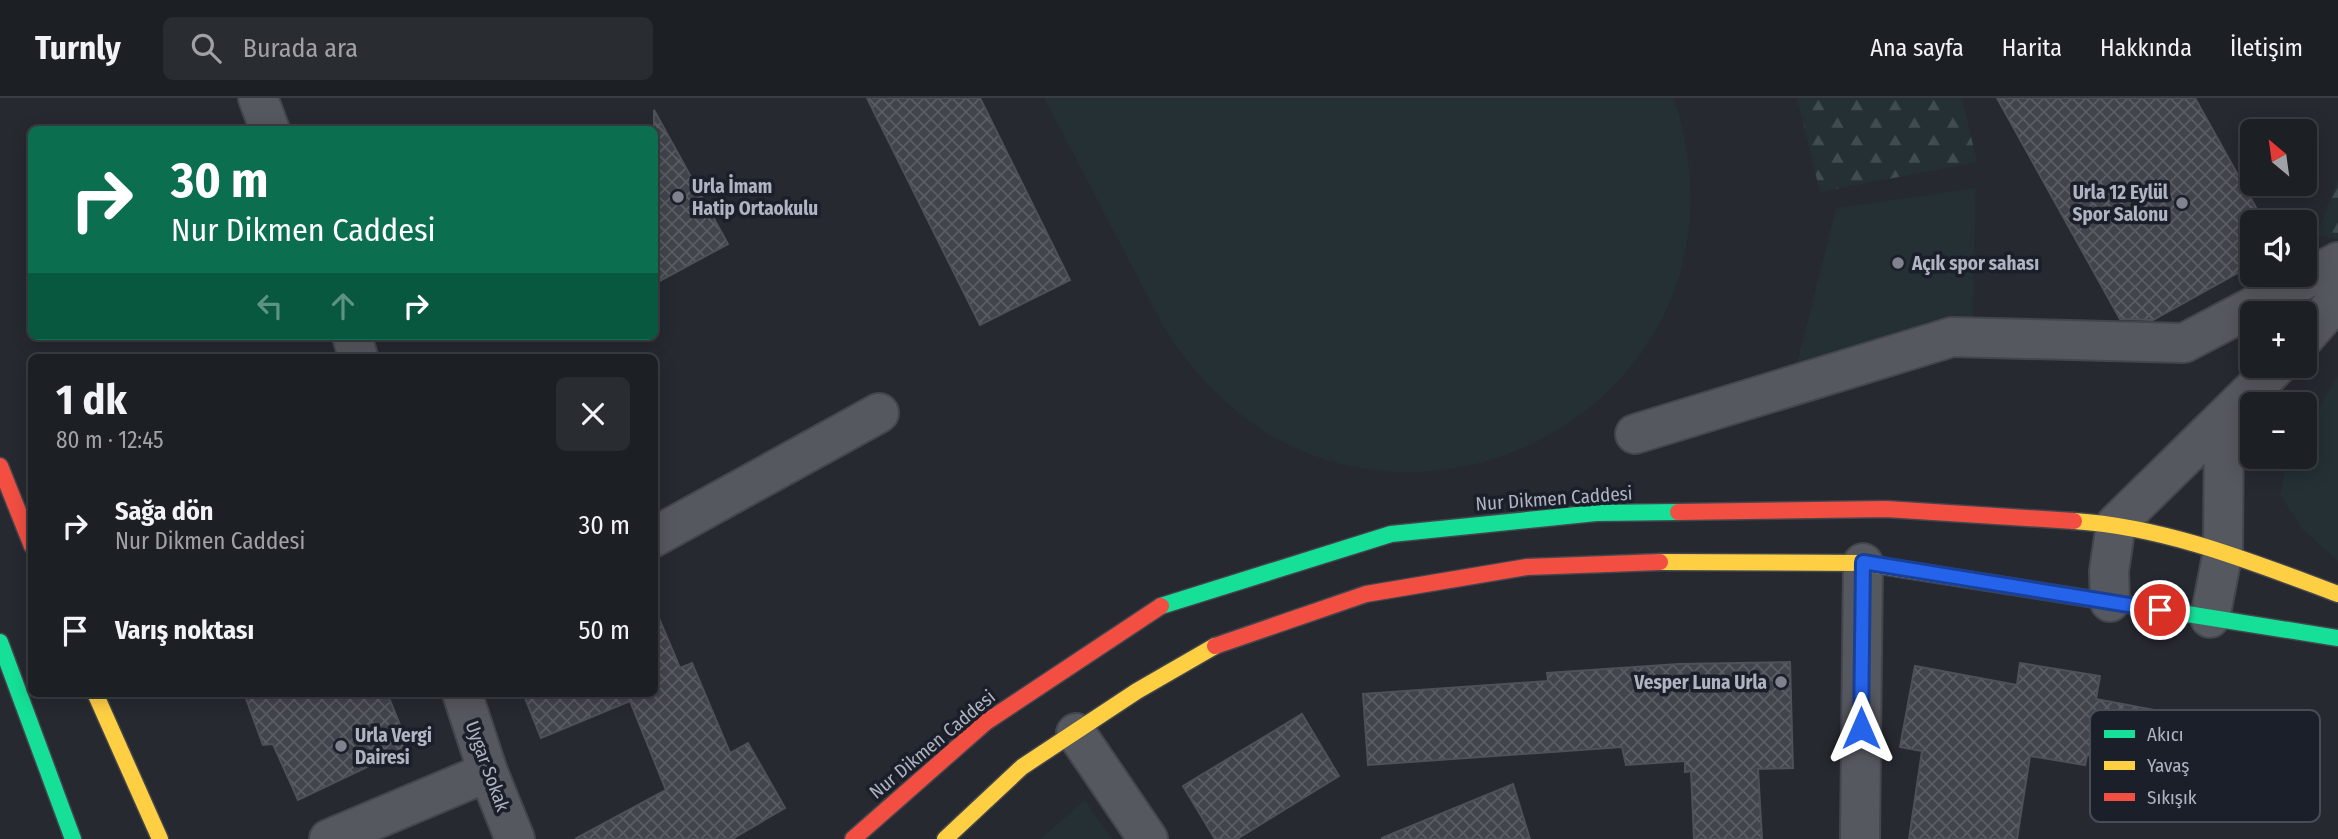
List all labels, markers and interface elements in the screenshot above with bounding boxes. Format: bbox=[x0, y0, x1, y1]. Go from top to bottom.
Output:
search box bbox=[163, 17, 653, 80]
text: Turnly bbox=[35, 28, 121, 68]
icon: search bbox=[187, 29, 225, 67]
text: Burada ara bbox=[243, 33, 358, 64]
text: Ana sayfa bbox=[1870, 34, 1964, 62]
text: Harita bbox=[2002, 34, 2062, 62]
text: Hakkında bbox=[2100, 34, 2192, 62]
text: İletişim bbox=[2230, 34, 2303, 62]
north arrow bbox=[2240, 119, 2317, 196]
map controls bbox=[2240, 119, 2317, 469]
text: 30 m bbox=[171, 151, 269, 210]
icon: right bbox=[56, 154, 147, 245]
place label: Urla İmam Hatip Ortaokulu bbox=[692, 174, 818, 220]
place label: Urla 12 Eylül Spor Salonu bbox=[2073, 181, 2169, 226]
marker: Urla İmam Hatip Ortaokulu bbox=[670, 189, 686, 205]
marker: Urla 12 Eylül Spor Salonu bbox=[2174, 195, 2190, 211]
button: sound bbox=[2240, 210, 2317, 287]
text: Nur Dikmen Caddesi bbox=[171, 211, 436, 249]
place label: Açık spor sahası bbox=[1911, 252, 2039, 275]
marker: Açık spor sahası bbox=[1890, 255, 1906, 271]
icon: left bbox=[251, 287, 289, 325]
icon: ahead bbox=[324, 287, 362, 325]
icon: right bbox=[397, 287, 435, 325]
button: + bbox=[2240, 301, 2317, 378]
text: 1 dk bbox=[56, 375, 127, 425]
button: close bbox=[556, 377, 630, 451]
button: − bbox=[2240, 392, 2317, 469]
text: 80 m · 12:45 bbox=[56, 426, 164, 454]
street label: Nur Dikmen Caddesi bbox=[1475, 482, 1633, 515]
text: Sağa dön bbox=[115, 496, 214, 527]
icon: right bbox=[56, 507, 94, 545]
text: 30 m bbox=[579, 510, 630, 541]
text: Nur Dikmen Caddesi bbox=[115, 527, 305, 555]
pin bbox=[2130, 580, 2190, 640]
icon: arrive bbox=[2141, 591, 2179, 629]
icon: arrive bbox=[56, 612, 94, 650]
text: Varış noktası bbox=[115, 615, 254, 646]
text: 50 m bbox=[578, 615, 630, 646]
place label: Vesper Luna Urla bbox=[1633, 671, 1767, 694]
marker: Vesper Luna Urla bbox=[1773, 674, 1789, 690]
street label: Nur Dikmen Caddesi bbox=[865, 685, 1000, 804]
position arrow bbox=[1824, 691, 1898, 765]
legend bbox=[2090, 710, 2320, 822]
street label: Uygar Sokak bbox=[461, 718, 515, 815]
text: Akıcı bbox=[2147, 723, 2184, 746]
place label: Urla Vergi Dairesi bbox=[355, 724, 432, 769]
marker: Urla Vergi Dairesi bbox=[333, 738, 349, 754]
text: Yavaş bbox=[2147, 754, 2189, 777]
text: Sıkışık bbox=[2147, 786, 2197, 809]

